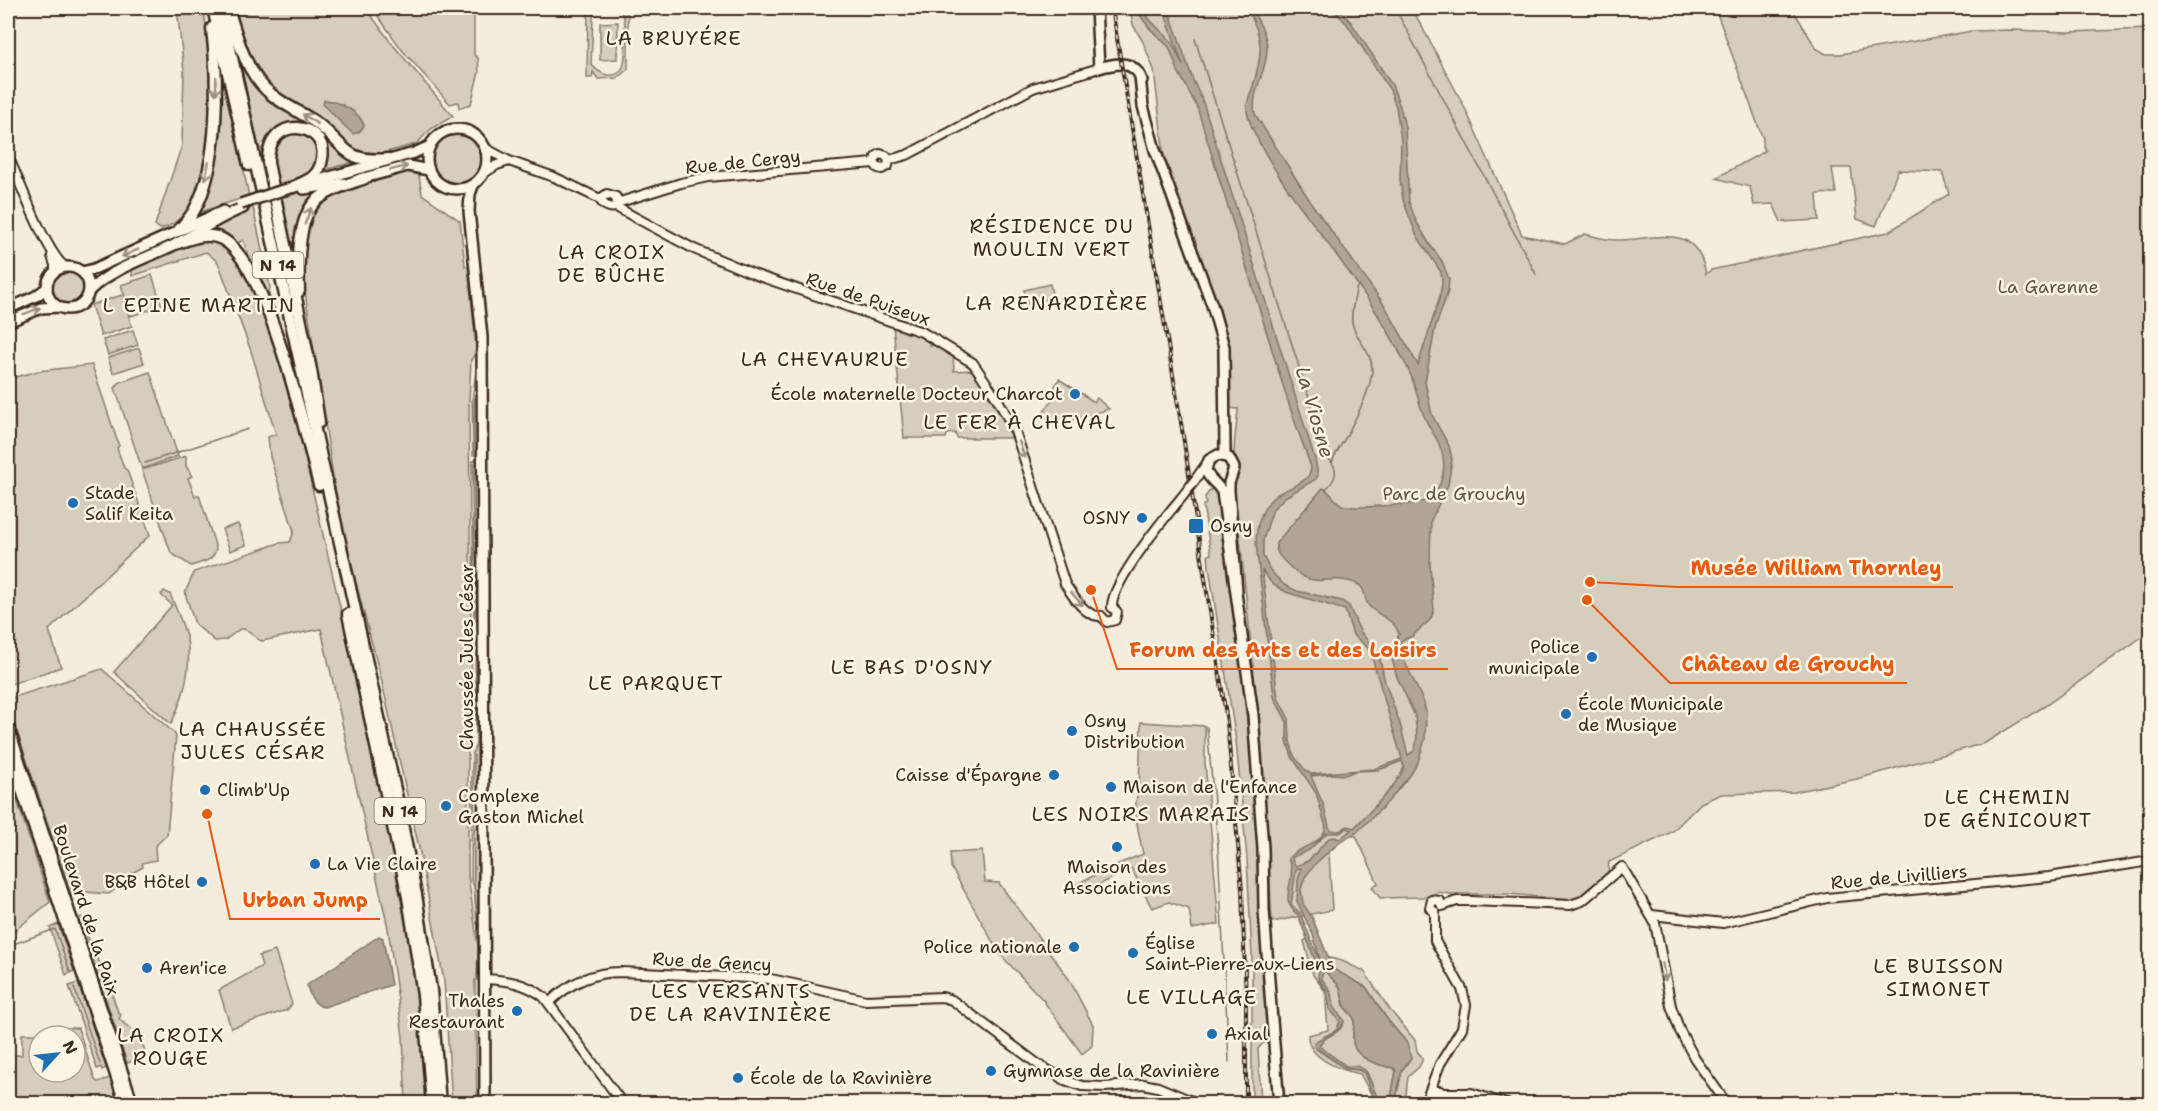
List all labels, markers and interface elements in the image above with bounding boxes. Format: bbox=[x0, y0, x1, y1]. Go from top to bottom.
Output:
district label: LA BRUYÉRE bbox=[606, 25, 742, 51]
one-way arrow bbox=[210, 76, 221, 96]
one-way arrow bbox=[302, 113, 319, 125]
street label: Rue de Cergy bbox=[684, 144, 802, 180]
one-way arrow bbox=[201, 161, 212, 181]
one-way arrow bbox=[389, 162, 408, 174]
one-way arrow bbox=[303, 208, 314, 226]
district label: RÉSIDENCE DU MOULIN VERT bbox=[970, 213, 1134, 262]
district label: LA CROIX DE BÛCHE bbox=[557, 239, 667, 288]
one-way arrow bbox=[122, 247, 140, 259]
road number: N 14 bbox=[252, 252, 304, 278]
street label: Rue de Puiseux bbox=[803, 267, 933, 331]
park label: La Garenne bbox=[1997, 275, 2099, 299]
district label: LA RENARDIÈRE bbox=[965, 290, 1149, 316]
district label: L EPINE MARTIN bbox=[103, 292, 295, 318]
one-way arrow bbox=[23, 305, 41, 316]
district label: LA CHEVAURUE bbox=[741, 346, 909, 372]
water label: La Viosne bbox=[1290, 363, 1340, 461]
place label: École maternelle Docteur Charcot bbox=[771, 382, 1063, 406]
marker: École maternelle Docteur Charcot bbox=[1068, 387, 1082, 401]
district label: LE FER À CHEVAL bbox=[923, 409, 1117, 435]
one-way arrow bbox=[1018, 440, 1029, 459]
place label: Stade Salif Keita bbox=[85, 481, 173, 526]
park label: Parc de Grouchy bbox=[1382, 482, 1526, 506]
marker: Stade Salif Keita bbox=[66, 496, 80, 510]
place label: OSNY bbox=[1083, 506, 1130, 530]
marker: OSNY bbox=[1135, 511, 1149, 525]
place label: Osny bbox=[1210, 514, 1253, 538]
marker: Osny bbox=[1187, 517, 1205, 535]
callout: Musée William Thornley bbox=[1678, 549, 1953, 587]
text: Musée William Thornley bbox=[1691, 555, 1941, 581]
street label: Chaussée Jules César bbox=[455, 564, 479, 750]
one-way arrow bbox=[1070, 591, 1084, 606]
callout: Forum des Arts et des Loisirs bbox=[1117, 631, 1448, 669]
place label: Police municipale bbox=[1488, 635, 1580, 680]
text: Forum des Arts et des Loisirs bbox=[1130, 637, 1436, 663]
callout: Château de Grouchy bbox=[1670, 645, 1907, 683]
marker: Police municipale bbox=[1585, 650, 1599, 664]
text: Château de Grouchy bbox=[1682, 651, 1894, 677]
district label: LE BAS D'OSNY bbox=[831, 654, 993, 680]
district label: LE PARQUET bbox=[588, 670, 724, 696]
place label: École Municipale de Musique bbox=[1578, 692, 1723, 737]
marker: École Municipale de Musique bbox=[1559, 707, 1573, 721]
place label: Osny Distribution bbox=[1084, 709, 1185, 754]
district label: LA CHAUSSÉE JULES CÉSAR bbox=[179, 716, 327, 765]
marker: Osny Distribution bbox=[1065, 724, 1079, 738]
place label: Caisse d'Épargne bbox=[895, 763, 1042, 787]
marker: Caisse d'Épargne bbox=[1047, 768, 1061, 782]
place label: Maison de l'Enfance bbox=[1123, 775, 1298, 799]
place label: Climb'Up bbox=[217, 778, 290, 802]
marker: Maison de l'Enfance bbox=[1104, 780, 1118, 794]
marker: Climb'Up bbox=[198, 783, 212, 797]
place label: Complexe Gaston Michel bbox=[458, 784, 585, 829]
district label: LE CHEMIN DE GÉNICOURT bbox=[1923, 784, 2093, 833]
road number: N 14 bbox=[374, 798, 426, 824]
marker: Complexe Gaston Michel bbox=[439, 799, 453, 813]
district label: LES NOIRS MARAIS bbox=[1031, 801, 1251, 827]
street label: Boulevard de la Paix bbox=[47, 822, 125, 998]
marker: Maison des Associations bbox=[1110, 840, 1124, 854]
place label: La Vie Claire bbox=[327, 852, 437, 876]
place label: Maison des Associations bbox=[1063, 855, 1171, 900]
marker: La Vie Claire bbox=[308, 857, 322, 871]
street label: Rue de Livilliers bbox=[1830, 859, 1968, 895]
place label: B&B Hôtel bbox=[105, 870, 191, 894]
marker: B&B Hôtel bbox=[195, 875, 209, 889]
callout: Urban Jump bbox=[230, 881, 380, 919]
text: Urban Jump bbox=[242, 887, 368, 913]
place label: Église Saint-Pierre-aux-Liens bbox=[1145, 931, 1335, 976]
place label: Police nationale bbox=[923, 935, 1062, 959]
marker: Police nationale bbox=[1067, 940, 1081, 954]
marker: Église Saint-Pierre-aux-Liens bbox=[1126, 946, 1140, 960]
street label: Rue de Gency bbox=[652, 947, 772, 977]
district label: LE BUISSON SIMONET bbox=[1873, 953, 2005, 1002]
place label: Aren'ice bbox=[159, 956, 227, 980]
marker: Aren'ice bbox=[140, 961, 154, 975]
one-way arrow bbox=[1659, 962, 1670, 982]
district label: LES VERSANTS DE LA RAVINIÈRE bbox=[630, 978, 832, 1027]
district label: LE VILLAGE bbox=[1126, 984, 1258, 1010]
place label: Thales Restaurant bbox=[409, 989, 505, 1034]
marker: Thales Restaurant bbox=[510, 1004, 524, 1018]
district label: LA CROIX ROUGE bbox=[117, 1022, 225, 1071]
place label: Axial bbox=[1224, 1022, 1268, 1046]
north arrow bbox=[27, 1024, 87, 1084]
marker: Axial bbox=[1205, 1027, 1219, 1041]
text: N bbox=[58, 1037, 82, 1058]
place label: Gymnase de la Ravinière bbox=[1003, 1059, 1220, 1083]
marker: Gymnase de la Ravinière bbox=[984, 1064, 998, 1078]
place label: École de la Ravinière bbox=[750, 1066, 932, 1090]
marker: École de la Ravinière bbox=[731, 1071, 745, 1085]

